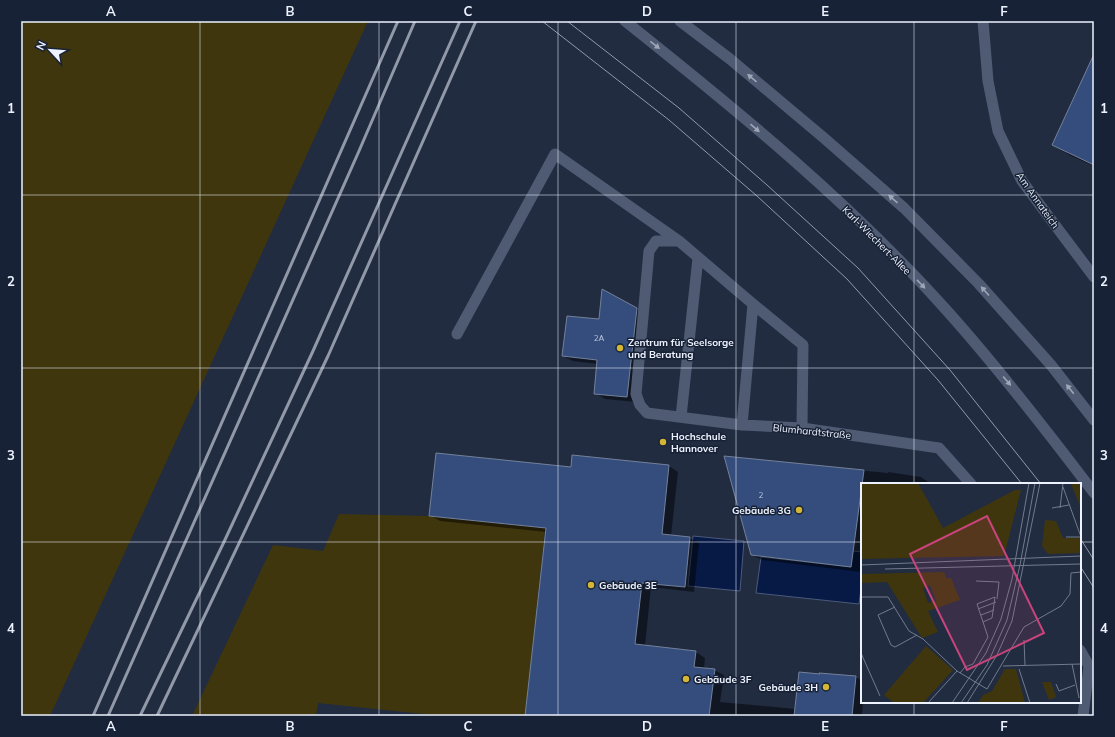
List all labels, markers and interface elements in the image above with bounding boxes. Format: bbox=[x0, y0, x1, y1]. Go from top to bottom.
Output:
text: A bbox=[106, 3, 116, 19]
text: B bbox=[286, 3, 295, 19]
text: C bbox=[464, 3, 473, 19]
text: D bbox=[642, 3, 652, 19]
text: E bbox=[821, 3, 829, 19]
text: F bbox=[1000, 3, 1008, 19]
north arrow bbox=[30, 30, 70, 70]
text: N bbox=[33, 39, 49, 52]
one-way arrow bbox=[650, 41, 661, 49]
one-way arrow bbox=[747, 73, 758, 82]
text: 1 bbox=[7, 100, 15, 116]
text: 1 bbox=[1100, 100, 1108, 116]
one-way arrow bbox=[750, 123, 761, 132]
street label: Am Annateich bbox=[1013, 170, 1062, 231]
one-way arrow bbox=[888, 194, 899, 203]
street label: Karl-Wiechert-Allee bbox=[840, 203, 914, 277]
text: 2 bbox=[7, 273, 15, 289]
text: 2 bbox=[1100, 273, 1108, 289]
one-way arrow bbox=[916, 279, 926, 289]
one-way arrow bbox=[980, 286, 990, 296]
house number: 2A bbox=[594, 333, 604, 343]
place label: Zentrum für Seelsorge und Beratung bbox=[628, 336, 734, 361]
marker: Zentrum für Seelsorge und Beratung bbox=[615, 343, 625, 353]
one-way arrow bbox=[1003, 376, 1012, 387]
one-way arrow bbox=[1066, 384, 1074, 395]
street label: Blumhardtstraße bbox=[772, 421, 852, 442]
place label: Hochschule Hannover bbox=[671, 430, 726, 455]
marker: Hochschule Hannover bbox=[658, 437, 668, 447]
text: 3 bbox=[7, 447, 15, 463]
text: 3 bbox=[1100, 447, 1108, 463]
inset map bbox=[861, 483, 1081, 703]
house number: 2 bbox=[759, 490, 764, 500]
place label: Gebäude 3G bbox=[732, 504, 791, 517]
marker: Gebäude 3G bbox=[794, 505, 804, 515]
place label: Gebäude 3E bbox=[599, 579, 657, 592]
marker: Gebäude 3E bbox=[586, 580, 596, 590]
text: 4 bbox=[7, 620, 15, 636]
text: 4 bbox=[1100, 620, 1108, 636]
place label: Gebäude 3F bbox=[694, 673, 752, 686]
marker: Gebäude 3F bbox=[681, 674, 691, 684]
place label: Gebäude 3H bbox=[759, 681, 818, 694]
marker: Gebäude 3H bbox=[821, 682, 831, 692]
text: A bbox=[106, 718, 116, 734]
text: B bbox=[286, 718, 295, 734]
text: C bbox=[464, 718, 473, 734]
text: D bbox=[642, 718, 652, 734]
text: E bbox=[821, 718, 829, 734]
text: F bbox=[1000, 718, 1008, 734]

